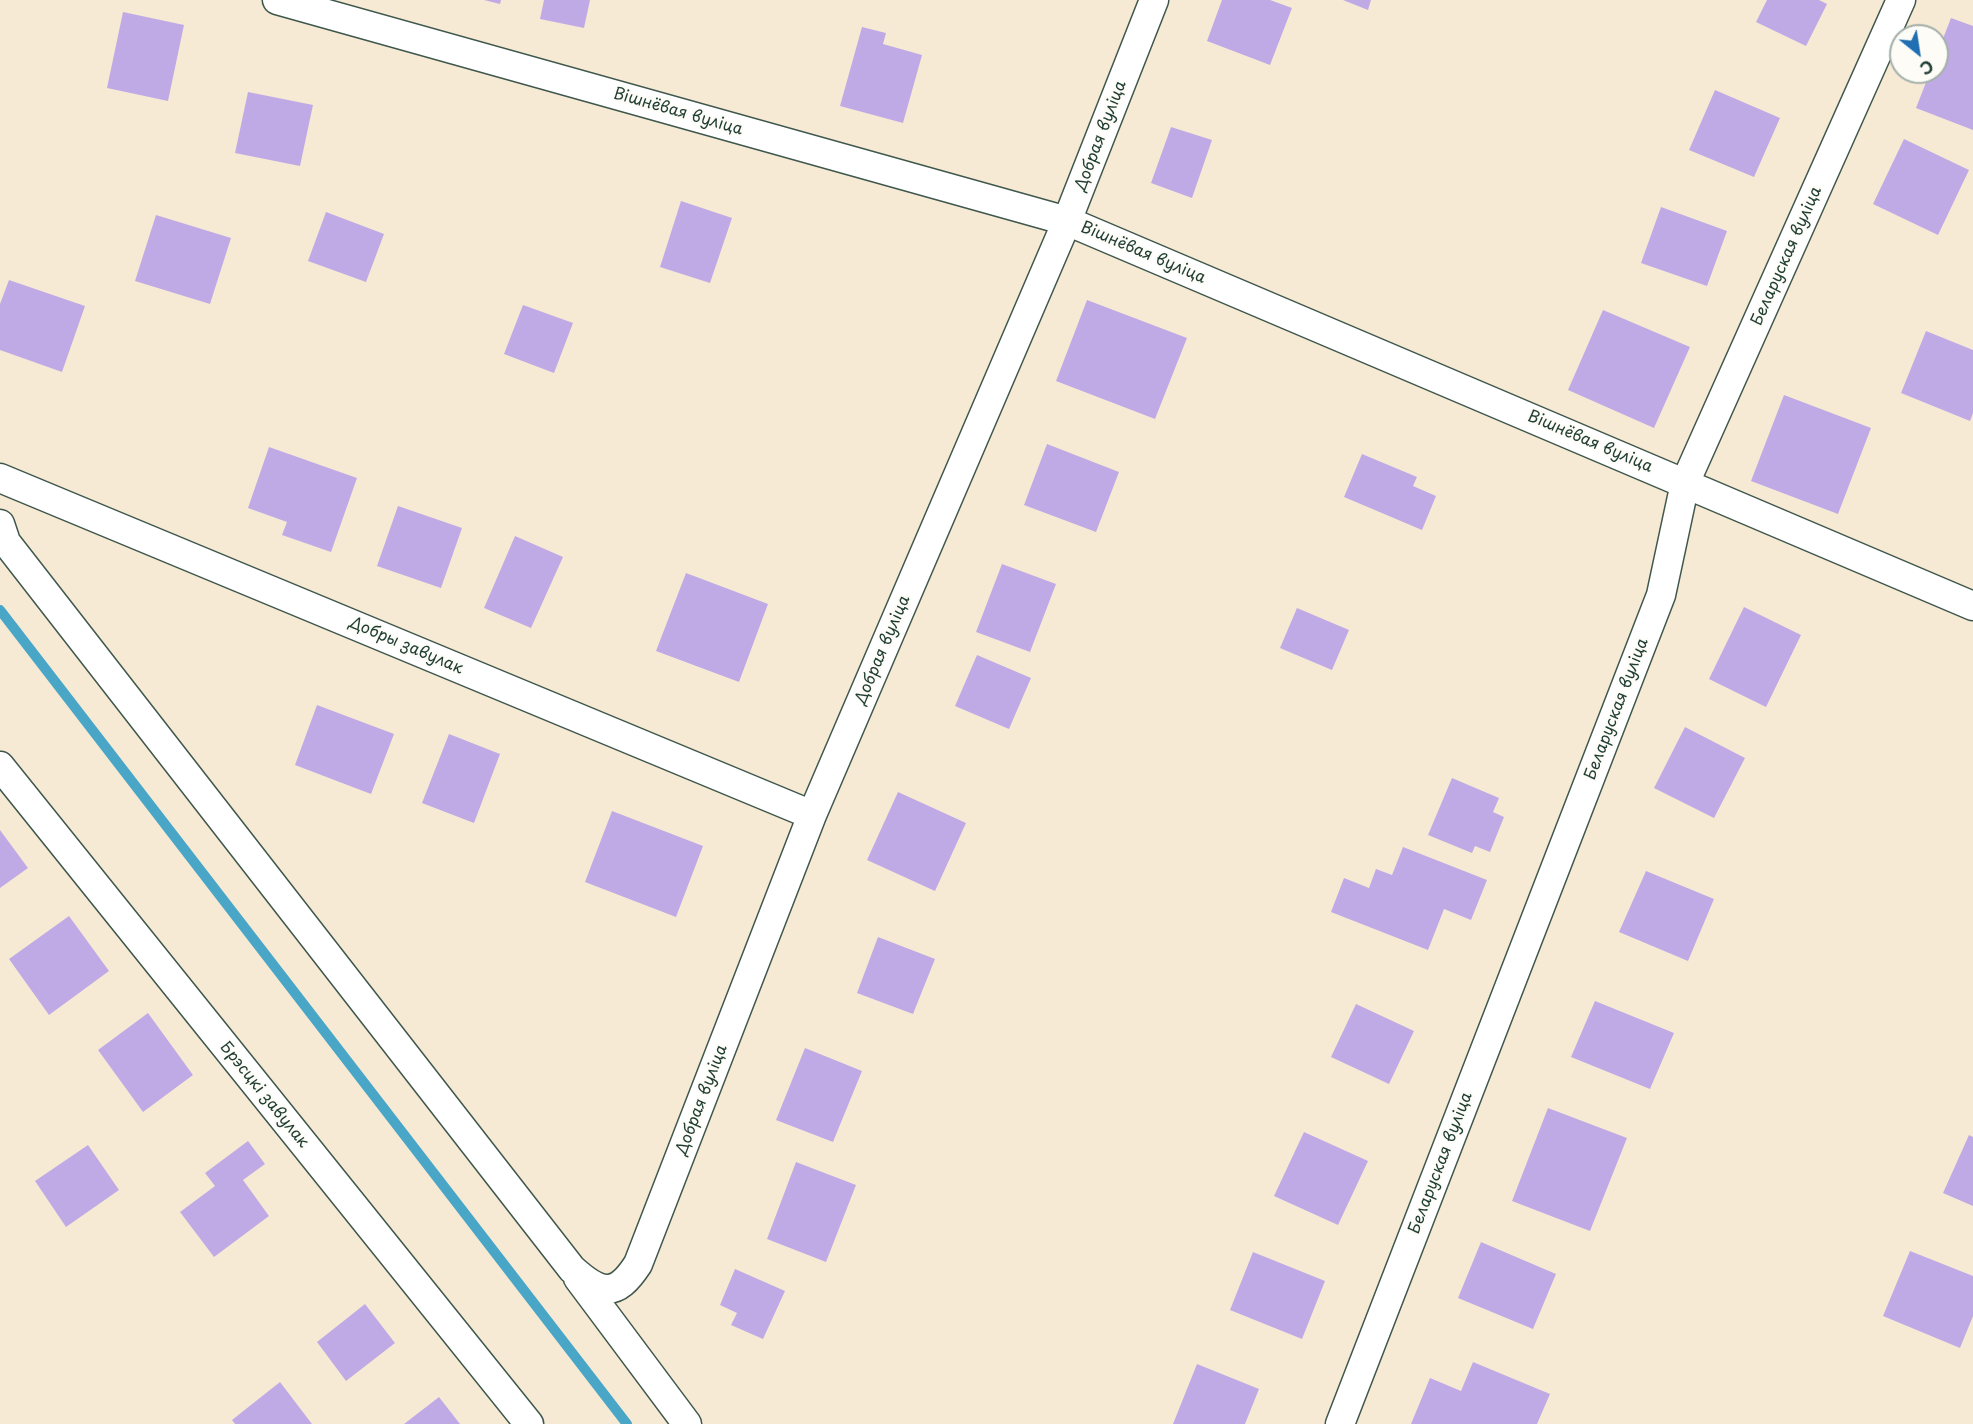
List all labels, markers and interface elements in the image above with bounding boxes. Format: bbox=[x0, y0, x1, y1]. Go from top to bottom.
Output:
north arrow bbox=[1889, 24, 1949, 84]
text: С bbox=[1916, 54, 1938, 81]
street label: Добрая вуліца bbox=[1071, 78, 1131, 194]
street label: Вішнёвая вуліца bbox=[611, 84, 745, 140]
street label: Беларуская вуліца bbox=[1748, 183, 1826, 329]
street label: Вішнёвая вуліца bbox=[1078, 218, 1208, 288]
street label: Вішнёвая вуліца bbox=[1525, 407, 1655, 477]
street label: Добрая вуліца bbox=[851, 593, 915, 707]
street label: Добры завулак bbox=[346, 613, 466, 679]
street label: Беларуская вуліца bbox=[1581, 635, 1653, 783]
street label: Брэсцкі завулак bbox=[216, 1038, 312, 1152]
street label: Добрая вуліца bbox=[672, 1042, 732, 1158]
street label: Беларуская вуліца bbox=[1405, 1089, 1477, 1237]

